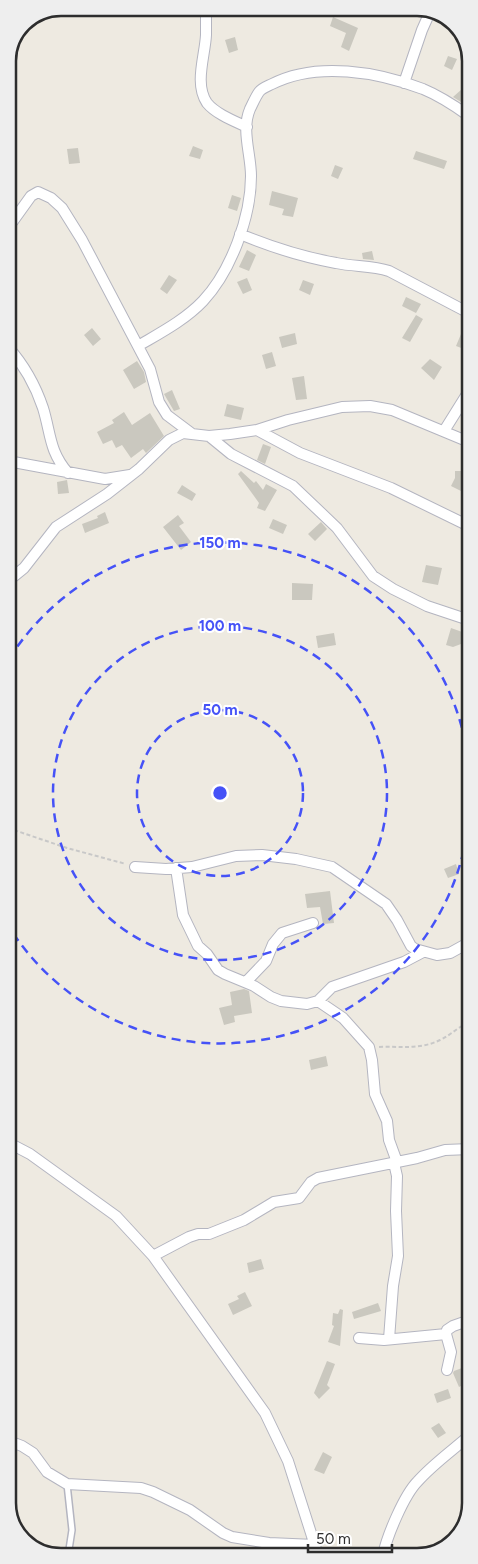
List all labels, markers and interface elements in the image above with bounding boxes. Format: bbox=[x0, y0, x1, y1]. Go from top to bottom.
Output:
text: 150 m bbox=[199, 534, 241, 552]
text: 100 m bbox=[199, 617, 241, 635]
text: 50 m bbox=[202, 701, 238, 719]
centre of rings bbox=[211, 784, 229, 802]
scale bar bbox=[308, 1522, 392, 1554]
text: 50 m bbox=[316, 1530, 351, 1548]

